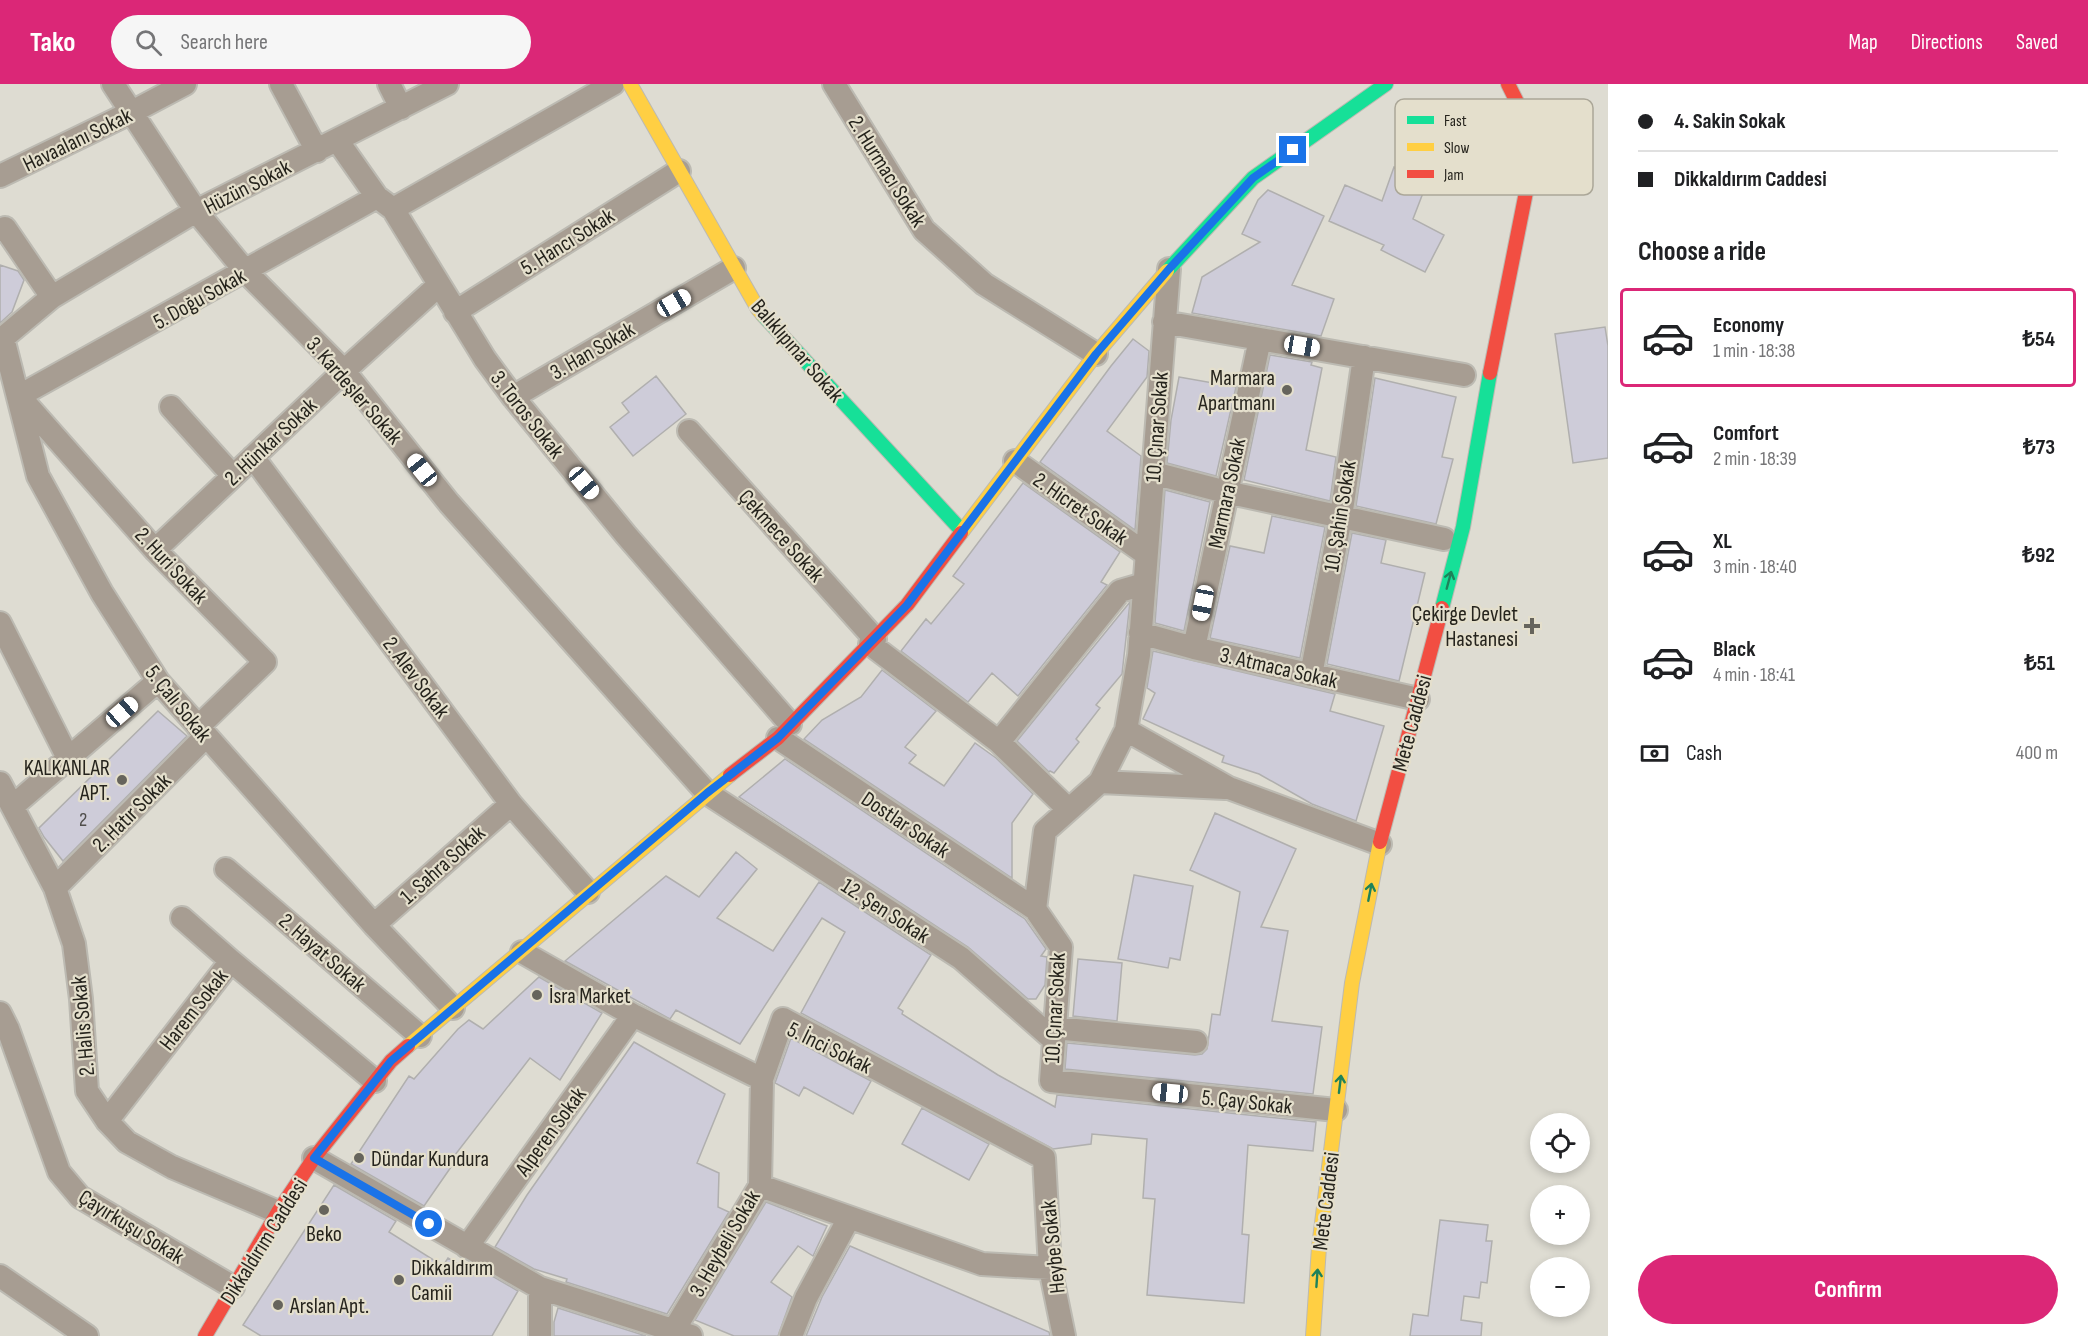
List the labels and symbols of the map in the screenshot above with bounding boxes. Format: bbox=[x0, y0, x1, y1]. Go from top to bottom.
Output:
legend bbox=[1395, 99, 1593, 195]
street label: Havaalanı Sokak bbox=[19, 102, 137, 178]
street label: 2. Hurmacı Sokak bbox=[842, 111, 932, 233]
text: Fast bbox=[1444, 112, 1467, 131]
route end bbox=[1279, 136, 1306, 163]
text: Slow bbox=[1444, 139, 1469, 158]
street label: Hüzün Sokak bbox=[200, 154, 296, 221]
text: Jam bbox=[1443, 166, 1464, 185]
street label: 5. Hancı Sokak bbox=[516, 203, 620, 282]
street label: 5. Doğu Sokak bbox=[149, 263, 251, 336]
car bbox=[654, 286, 694, 320]
street label: Balıklıpınar Sokak bbox=[745, 294, 849, 409]
street label: 3. Han Sokak bbox=[546, 316, 640, 386]
street label: 3. Kardeşler Sokak bbox=[300, 332, 408, 451]
car bbox=[1283, 334, 1321, 358]
place label: Marmara Apartmanı bbox=[1197, 365, 1275, 417]
street label: 3. Toros Sokak bbox=[484, 366, 570, 465]
street label: 10. Çınar Sokak bbox=[1140, 370, 1175, 483]
marker: Marmara Apartmanı bbox=[1280, 383, 1294, 397]
street label: 2. Hünkar Sokak bbox=[219, 392, 323, 492]
street label: Marmara Sokak bbox=[1203, 435, 1252, 551]
car bbox=[404, 450, 440, 490]
street label: 10. Şahin Sokak bbox=[1318, 458, 1363, 574]
car bbox=[566, 463, 602, 503]
street label: 2. Hicret Sokak bbox=[1028, 467, 1133, 552]
street label: Çekmece Sokak bbox=[732, 484, 830, 588]
street label: 2. Huri Sokak bbox=[129, 522, 214, 610]
one-way arrow bbox=[1444, 571, 1455, 590]
car bbox=[1191, 584, 1215, 622]
place label: Çekirge Devlet Hastanesi bbox=[1412, 601, 1518, 653]
marker: Çekirge Devlet Hastanesi bbox=[1523, 617, 1541, 635]
street label: 2. Alev Sokak bbox=[376, 632, 456, 724]
street label: 3. Atmaca Sokak bbox=[1217, 642, 1341, 695]
street label: 5. Çalı Sokak bbox=[139, 660, 217, 748]
street label: Mete Caddesi bbox=[1387, 672, 1438, 775]
car bbox=[103, 693, 141, 731]
place label: KALKANLAR APT. bbox=[24, 755, 110, 807]
street label: 2. Hatır Sokak bbox=[87, 767, 178, 858]
marker: KALKANLAR APT. bbox=[115, 773, 129, 787]
street label: Dostlar Sokak bbox=[856, 786, 955, 865]
house number: 2 bbox=[79, 808, 87, 832]
street label: 1. Sahra Sokak bbox=[395, 820, 492, 910]
street label: 12. Şen Sokak bbox=[836, 873, 935, 950]
one-way arrow bbox=[1365, 882, 1376, 902]
street label: 2. Hayat Sokak bbox=[273, 908, 372, 999]
street label: 10. Çınar Sokak bbox=[1039, 952, 1072, 1064]
street label: Harem Sokak bbox=[154, 963, 235, 1056]
street label: 2. Halis Sokak bbox=[66, 974, 101, 1077]
place label: İsra Market bbox=[549, 983, 631, 1010]
marker: İsra Market bbox=[530, 988, 544, 1002]
street label: 5. İnci Sokak bbox=[783, 1016, 876, 1081]
one-way arrow bbox=[1334, 1075, 1345, 1094]
street label: Alperen Sokak bbox=[509, 1082, 593, 1182]
car bbox=[1151, 1082, 1189, 1104]
street label: 5. Çay Sokak bbox=[1200, 1084, 1294, 1121]
place label: Dündar Kundura bbox=[371, 1146, 489, 1173]
marker: Dündar Kundura bbox=[352, 1151, 366, 1165]
street label: Mete Caddesi bbox=[1307, 1151, 1346, 1252]
street label: Dikkaldırım Caddesi bbox=[215, 1174, 314, 1310]
street label: Çayırkuşu Sokak bbox=[73, 1184, 190, 1271]
street label: 3. Heybeli Sokak bbox=[684, 1185, 767, 1302]
street label: Heybe Sokak bbox=[1035, 1198, 1072, 1295]
marker: Beko bbox=[317, 1203, 331, 1217]
route start bbox=[415, 1210, 442, 1237]
place label: Beko bbox=[306, 1221, 342, 1248]
place label: Dikkaldırım Camii bbox=[411, 1255, 493, 1307]
one-way arrow bbox=[1311, 1268, 1322, 1288]
marker: Dikkaldırım Camii bbox=[392, 1273, 406, 1287]
place label: Arslan Apt. bbox=[289, 1293, 369, 1320]
marker: Arslan Apt. bbox=[271, 1298, 285, 1312]

